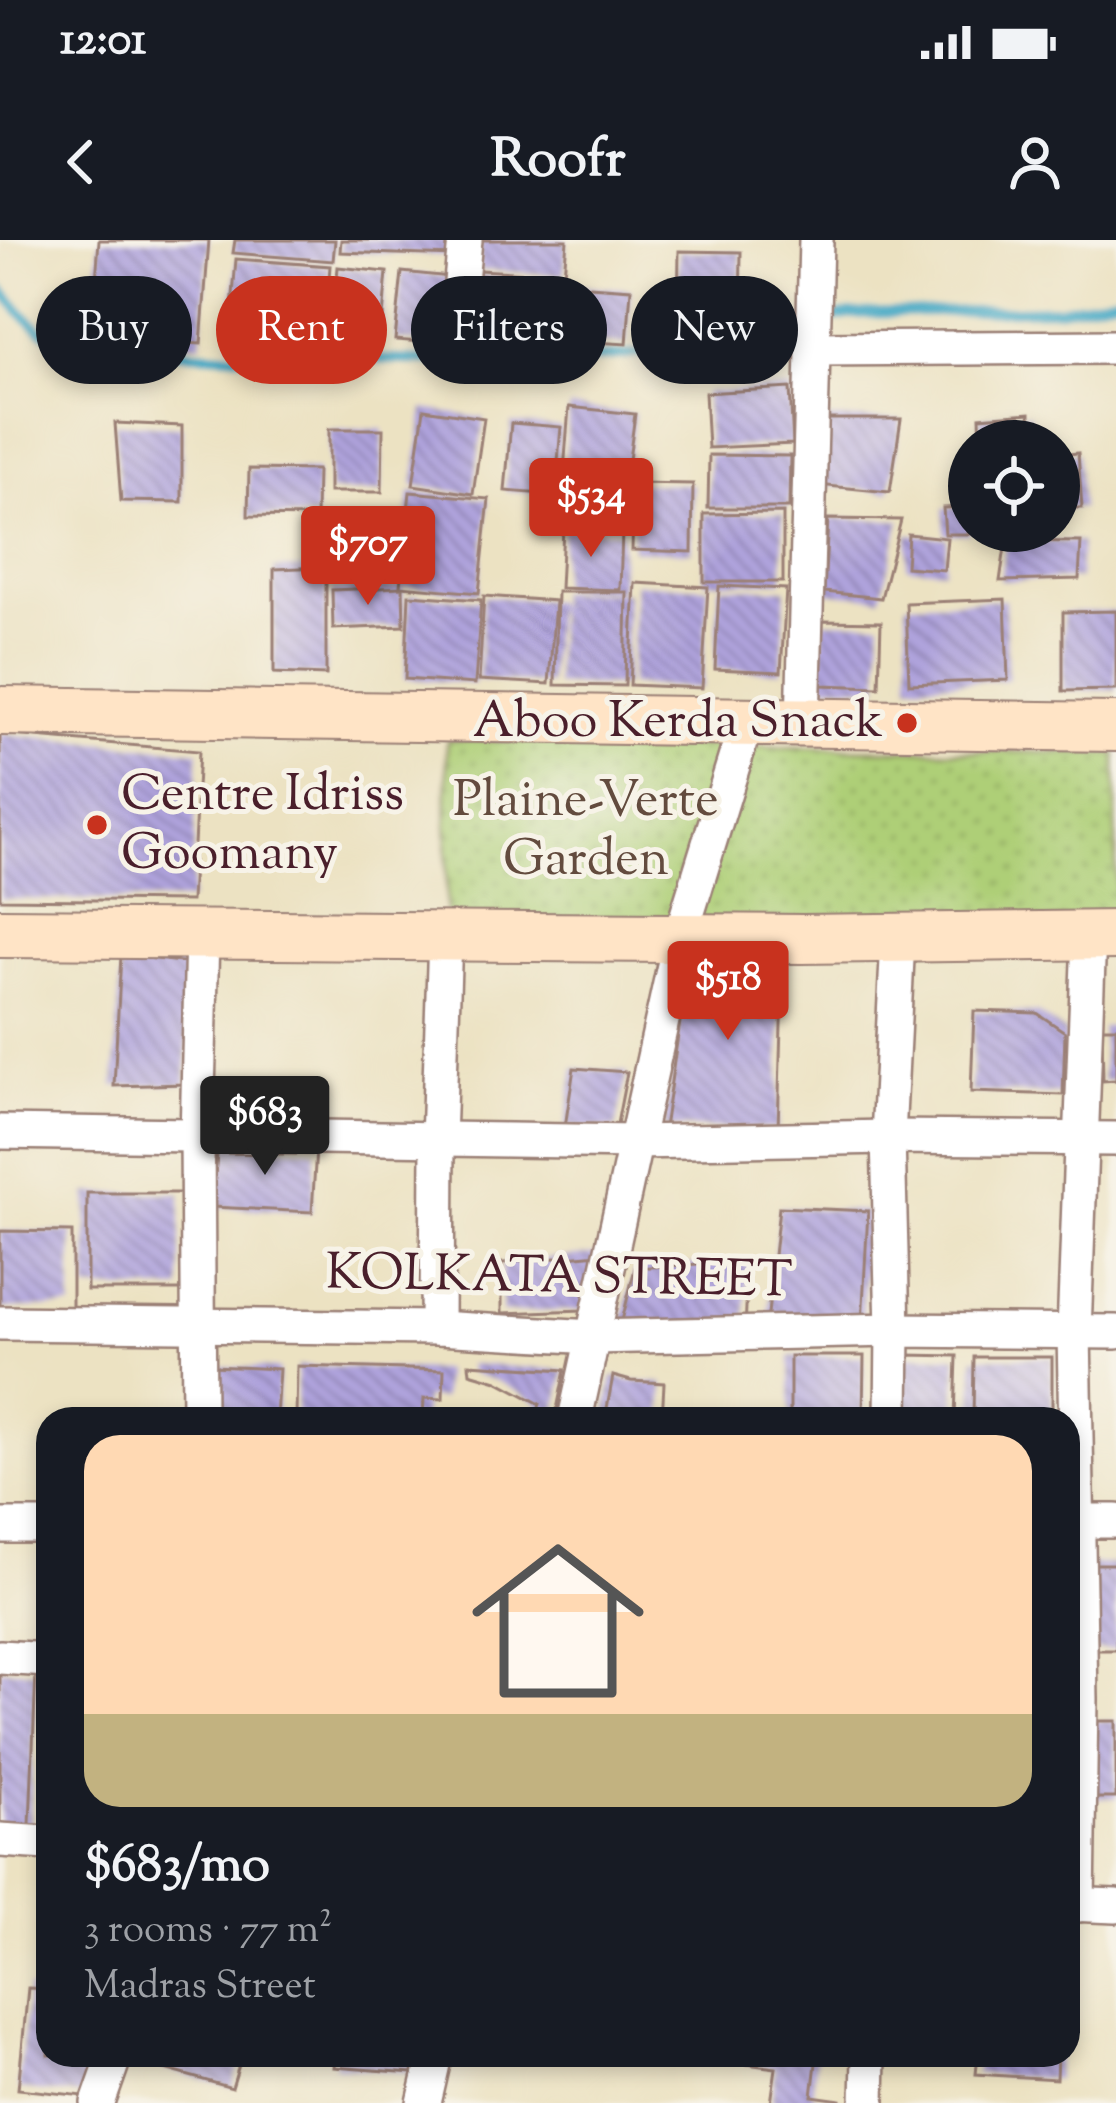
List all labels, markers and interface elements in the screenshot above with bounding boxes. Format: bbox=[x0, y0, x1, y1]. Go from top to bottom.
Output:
text: 12:01 bbox=[60, 10, 146, 75]
text: Roofr bbox=[490, 123, 626, 201]
icon: back bbox=[48, 129, 114, 195]
icon: person bbox=[1002, 129, 1068, 195]
chip: Buy bbox=[36, 276, 192, 384]
chip: Rent bbox=[216, 276, 387, 384]
chip: Filters bbox=[411, 276, 607, 384]
chip: New bbox=[631, 276, 798, 384]
map controls bbox=[948, 420, 1080, 552]
button: locate bbox=[948, 420, 1080, 552]
pin: $534 bbox=[520, 458, 662, 560]
text: $534 bbox=[556, 469, 626, 525]
pin: $707 bbox=[297, 506, 439, 608]
text: $707 bbox=[328, 517, 408, 573]
place label: Aboo Kerda Snack bbox=[473, 687, 883, 760]
marker: Aboo Kerda Snack bbox=[894, 710, 920, 736]
place label: Centre Idriss Goomany bbox=[121, 760, 404, 892]
park label: Plaine-Verte Garden bbox=[453, 766, 719, 898]
marker: Centre Idriss Goomany bbox=[84, 812, 110, 838]
pin: $518 bbox=[657, 941, 799, 1043]
text: $518 bbox=[695, 952, 761, 1008]
pin: $683 bbox=[194, 1076, 336, 1178]
text: $683 bbox=[227, 1087, 303, 1143]
street label: KOLKATA STREET bbox=[325, 1238, 793, 1320]
icon: home bbox=[450, 1513, 666, 1729]
text: $683/mo bbox=[84, 1831, 270, 1904]
text: 3 rooms · 77 m² bbox=[84, 1904, 332, 1960]
text: Madras Street bbox=[84, 1960, 316, 2016]

